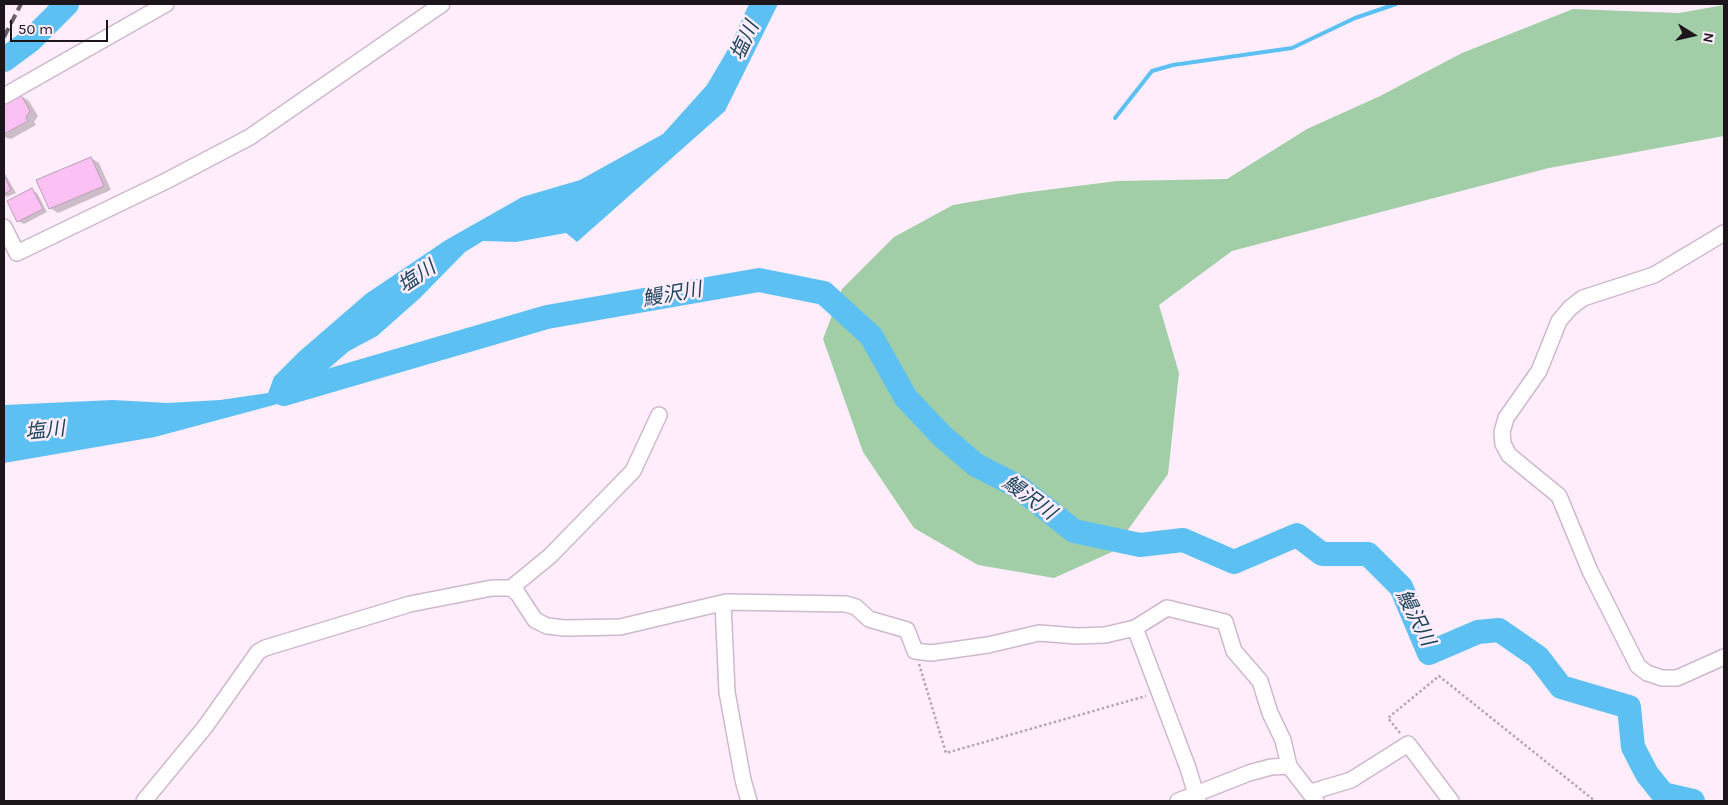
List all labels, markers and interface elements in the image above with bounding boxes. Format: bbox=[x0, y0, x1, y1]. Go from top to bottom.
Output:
scale bar bbox=[12, 10, 110, 42]
north arrow bbox=[1668, 10, 1718, 60]
water label: 塩川 bbox=[726, 18, 764, 64]
text: 50 m bbox=[18, 20, 53, 38]
text: N bbox=[1699, 31, 1718, 44]
water label: 塩川 bbox=[394, 256, 440, 298]
water label: 鰻沢川 bbox=[640, 278, 704, 312]
water label: 塩川 bbox=[24, 417, 66, 445]
water label: 鰻沢川 bbox=[998, 471, 1060, 525]
water label: 鰻沢川 bbox=[1391, 586, 1439, 650]

